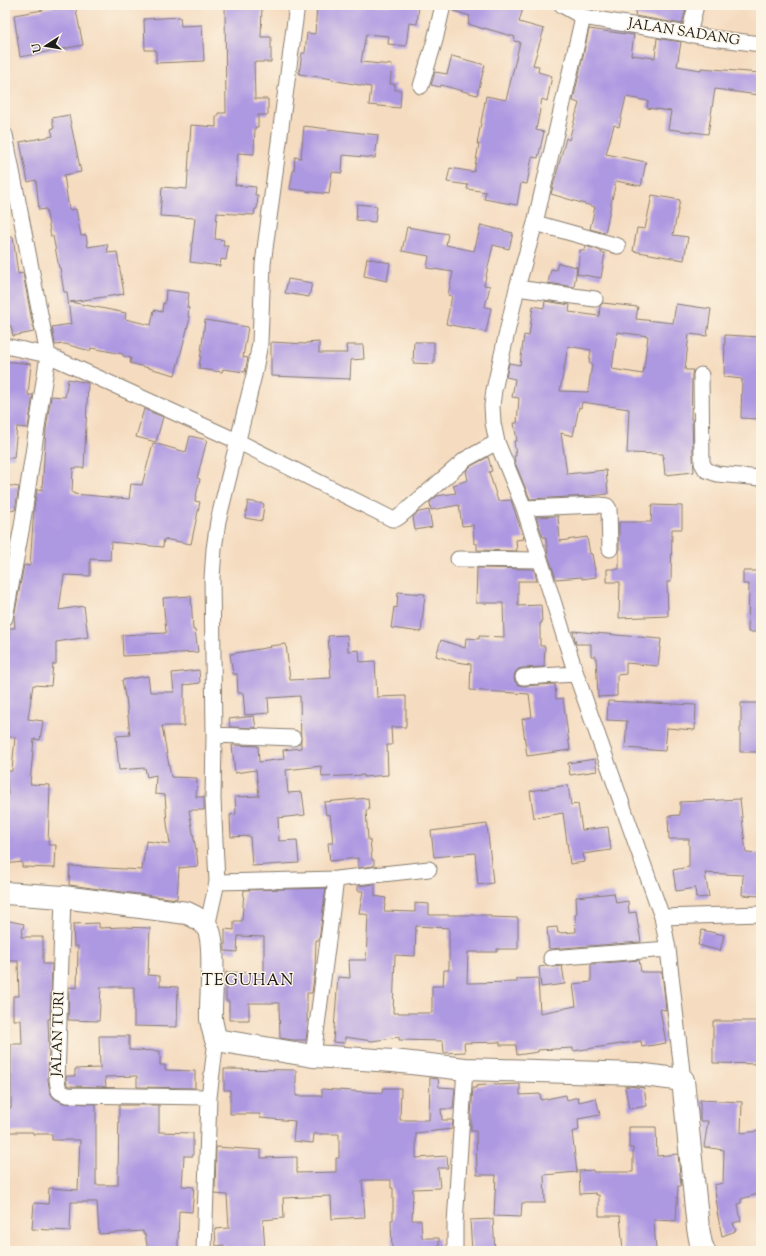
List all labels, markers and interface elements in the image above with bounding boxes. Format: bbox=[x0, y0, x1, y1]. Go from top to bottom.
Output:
street label: JALAN SADANG bbox=[626, 14, 742, 52]
north arrow bbox=[26, 26, 66, 66]
text: U bbox=[28, 42, 46, 55]
district label: TEGUHAN bbox=[202, 970, 294, 993]
street label: JALAN TURI bbox=[47, 991, 70, 1078]

